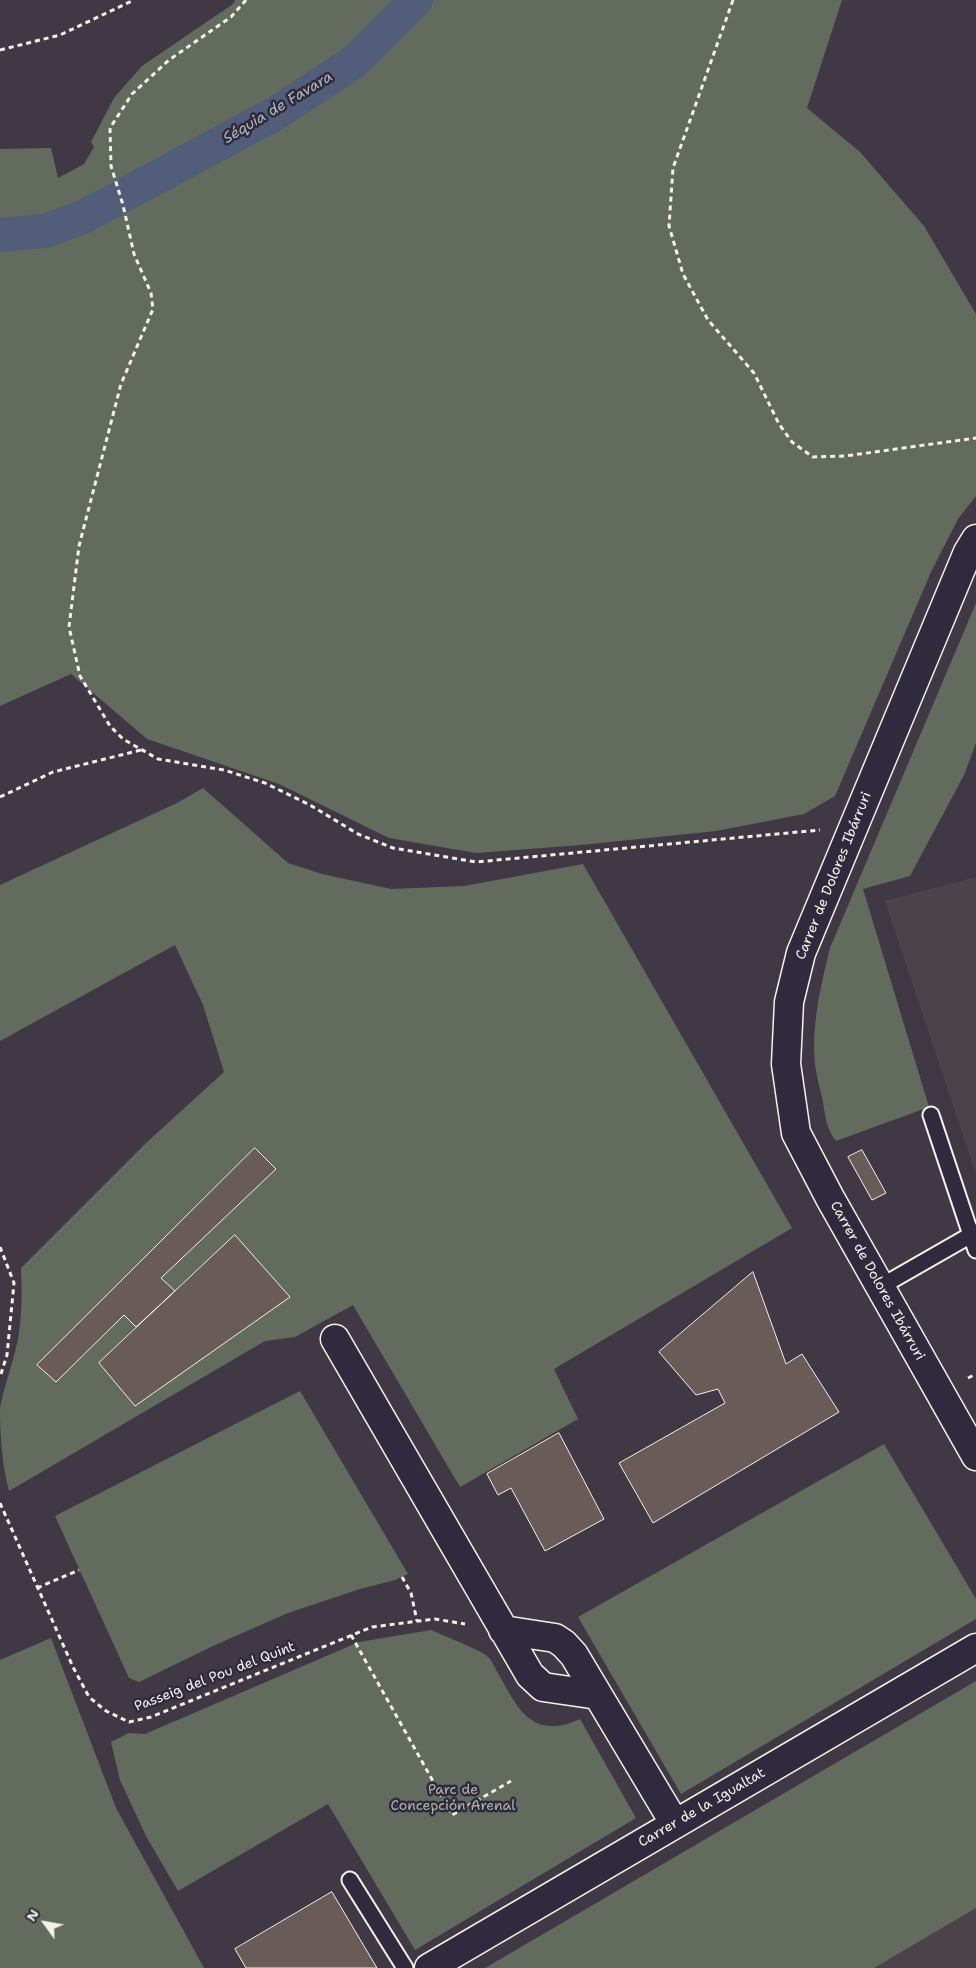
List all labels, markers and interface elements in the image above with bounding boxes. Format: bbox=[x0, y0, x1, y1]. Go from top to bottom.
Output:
water label: Séquia de Favara bbox=[220, 68, 336, 148]
street label: Carrer de Dolores Ibárruri bbox=[793, 790, 875, 962]
street label: Carrer de Dolores Ibárruri bbox=[826, 1198, 928, 1364]
street label: Passeig del Pou del Quint bbox=[132, 1639, 298, 1715]
street label: Carrer de la Igualtat bbox=[636, 1765, 768, 1851]
park label: Parc de Concepción Arenal bbox=[391, 1782, 515, 1814]
north arrow bbox=[20, 1898, 70, 1948]
text: N bbox=[22, 1906, 43, 1925]

